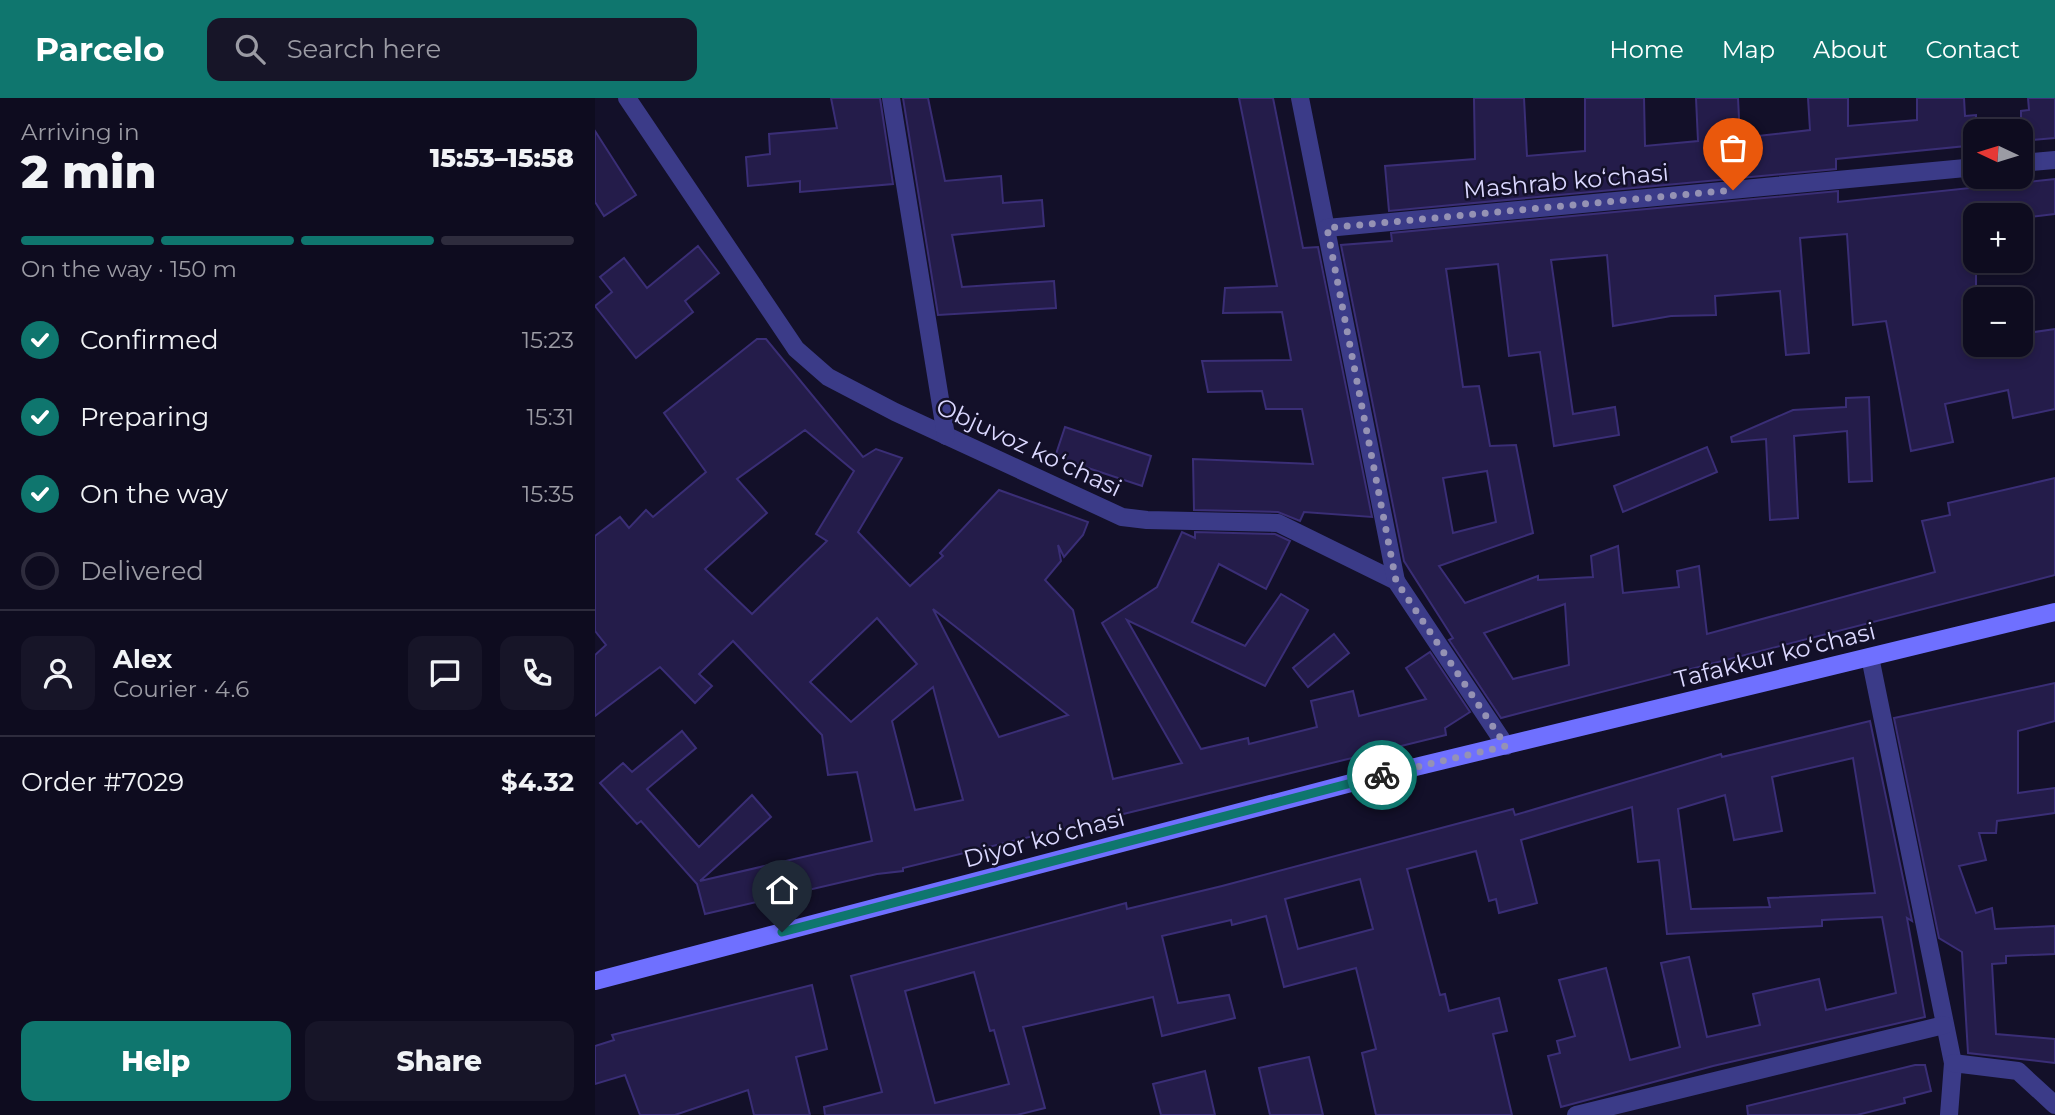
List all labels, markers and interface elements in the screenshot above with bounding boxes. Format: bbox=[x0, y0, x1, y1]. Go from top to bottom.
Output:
search box bbox=[207, 18, 697, 81]
text: Parcelo bbox=[35, 29, 165, 69]
icon: search bbox=[231, 30, 269, 68]
text: Search here bbox=[287, 33, 441, 65]
text: Home bbox=[1609, 35, 1684, 64]
text: Map bbox=[1722, 35, 1775, 64]
text: About bbox=[1813, 35, 1887, 64]
text: Contact bbox=[1925, 35, 2020, 64]
text: Arriving in bbox=[21, 118, 140, 146]
pin bbox=[1703, 118, 1763, 190]
north arrow bbox=[1963, 119, 2033, 189]
map controls bbox=[1963, 119, 2033, 357]
icon: bag bbox=[1714, 129, 1752, 167]
text: 15:53–15:58 bbox=[430, 142, 574, 174]
text: 2 min bbox=[21, 143, 156, 200]
street label: Mashrab koʻchasi bbox=[1462, 158, 1670, 204]
button: + bbox=[1963, 203, 2033, 273]
text: On the way · 150 m bbox=[21, 255, 237, 283]
button: − bbox=[1963, 287, 2033, 357]
icon: check bbox=[21, 321, 59, 359]
text: Confirmed bbox=[80, 324, 219, 356]
text: 15:23 bbox=[522, 326, 574, 354]
street label: Objuvoz koʻchasi bbox=[932, 391, 1126, 503]
icon: check bbox=[21, 398, 59, 436]
text: Preparing bbox=[80, 401, 209, 433]
text: 15:31 bbox=[527, 403, 574, 431]
icon: check bbox=[21, 475, 59, 513]
text: On the way bbox=[80, 478, 228, 510]
text: 15:35 bbox=[522, 480, 574, 508]
text: Delivered bbox=[80, 555, 204, 587]
street label: Tafakkur koʻchasi bbox=[1672, 616, 1878, 694]
button: person bbox=[21, 636, 95, 710]
button: chat bbox=[408, 636, 482, 710]
button: phone bbox=[500, 636, 574, 710]
text: Alex bbox=[113, 643, 172, 675]
text: Courier · 4.6 bbox=[113, 675, 249, 703]
courier bbox=[1347, 740, 1417, 810]
icon: bike bbox=[1363, 756, 1401, 794]
text: Order #7029 bbox=[21, 766, 184, 798]
text: $4.32 bbox=[501, 766, 574, 798]
street label: Diyor koʻchasi bbox=[960, 803, 1128, 873]
pin bbox=[752, 860, 812, 932]
icon: home bbox=[763, 871, 801, 909]
button: Help bbox=[21, 1021, 291, 1101]
button: Share bbox=[305, 1021, 574, 1101]

